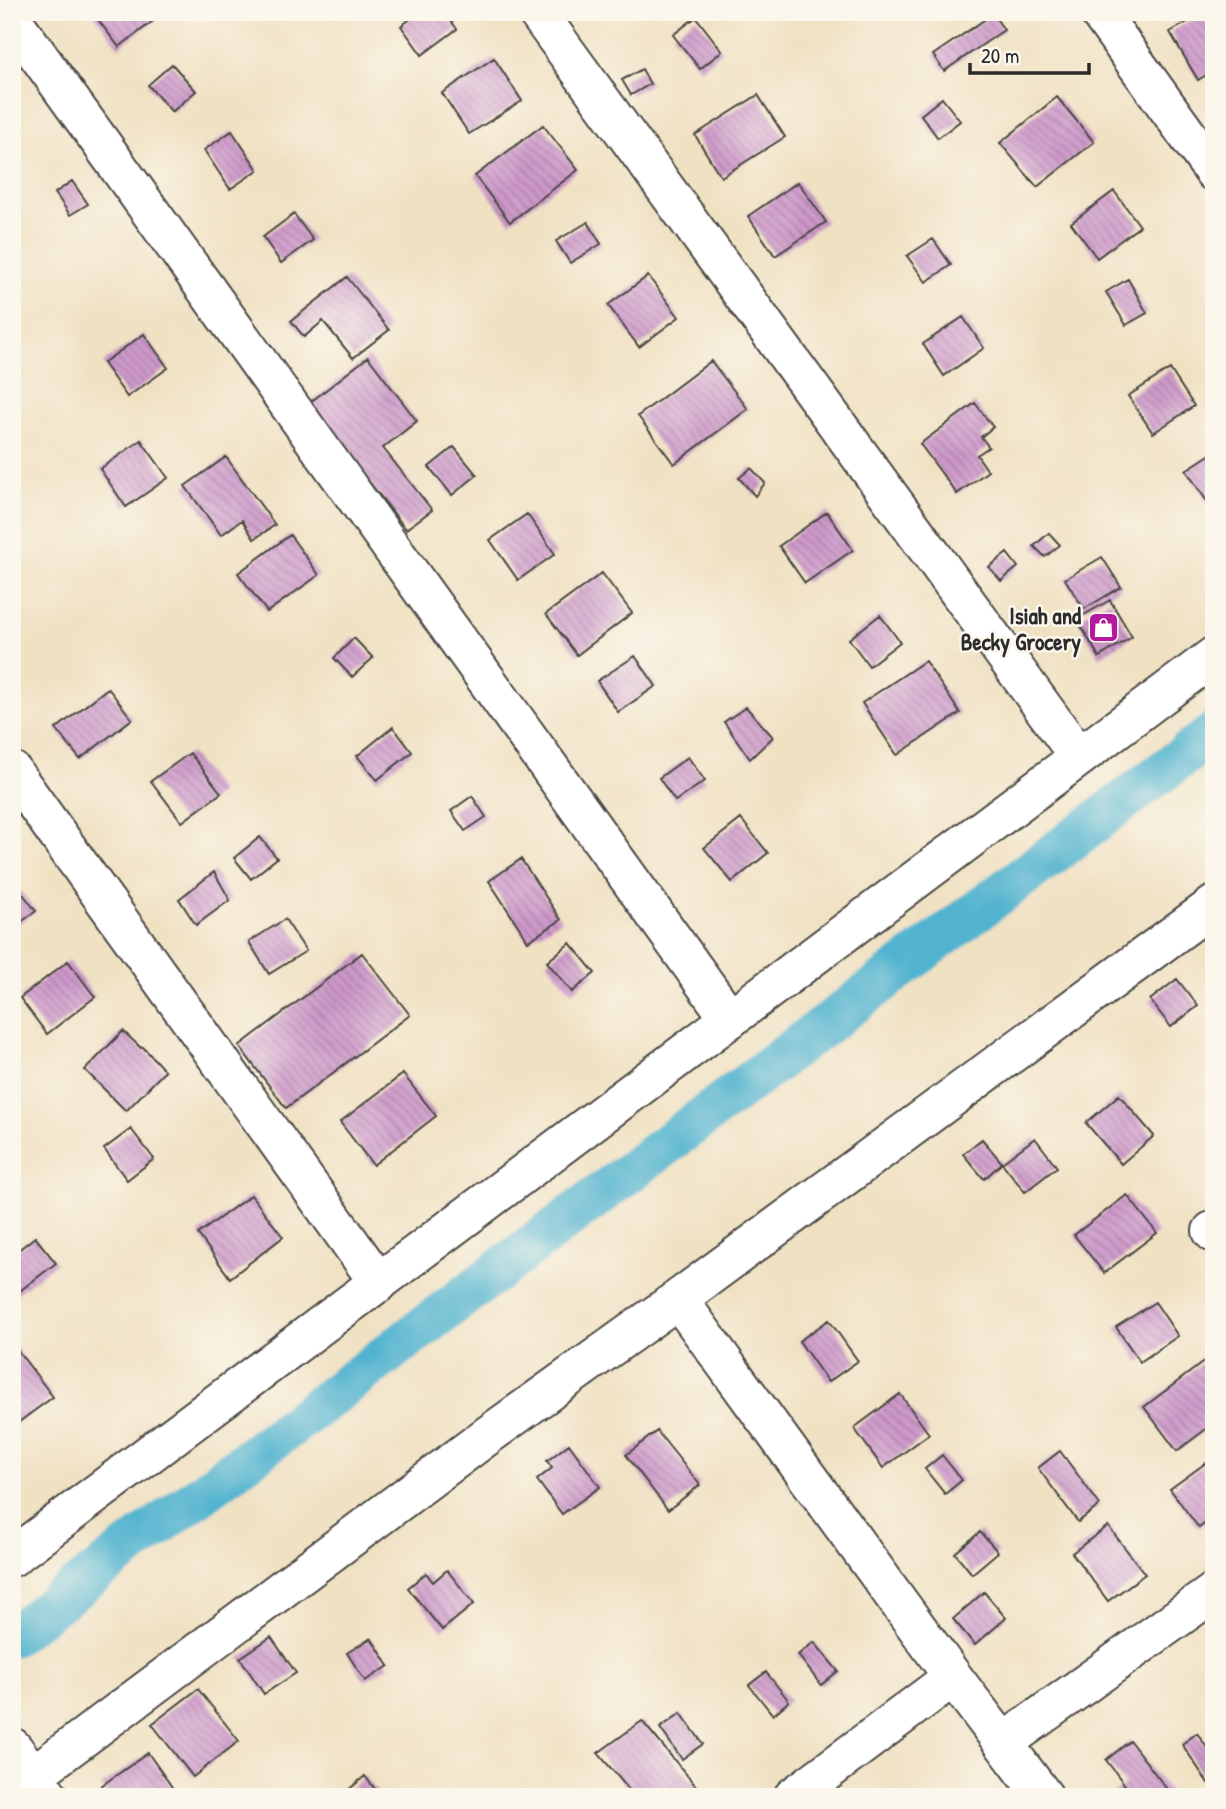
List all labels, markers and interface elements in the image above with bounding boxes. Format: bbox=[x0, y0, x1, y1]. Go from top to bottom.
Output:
scale bar bbox=[970, 32, 1090, 76]
text: 20 m bbox=[981, 41, 1019, 70]
place label: Isiah and Becky Grocery bbox=[961, 600, 1081, 658]
shop icon: Isiah and Becky Grocery bbox=[1087, 611, 1121, 645]

